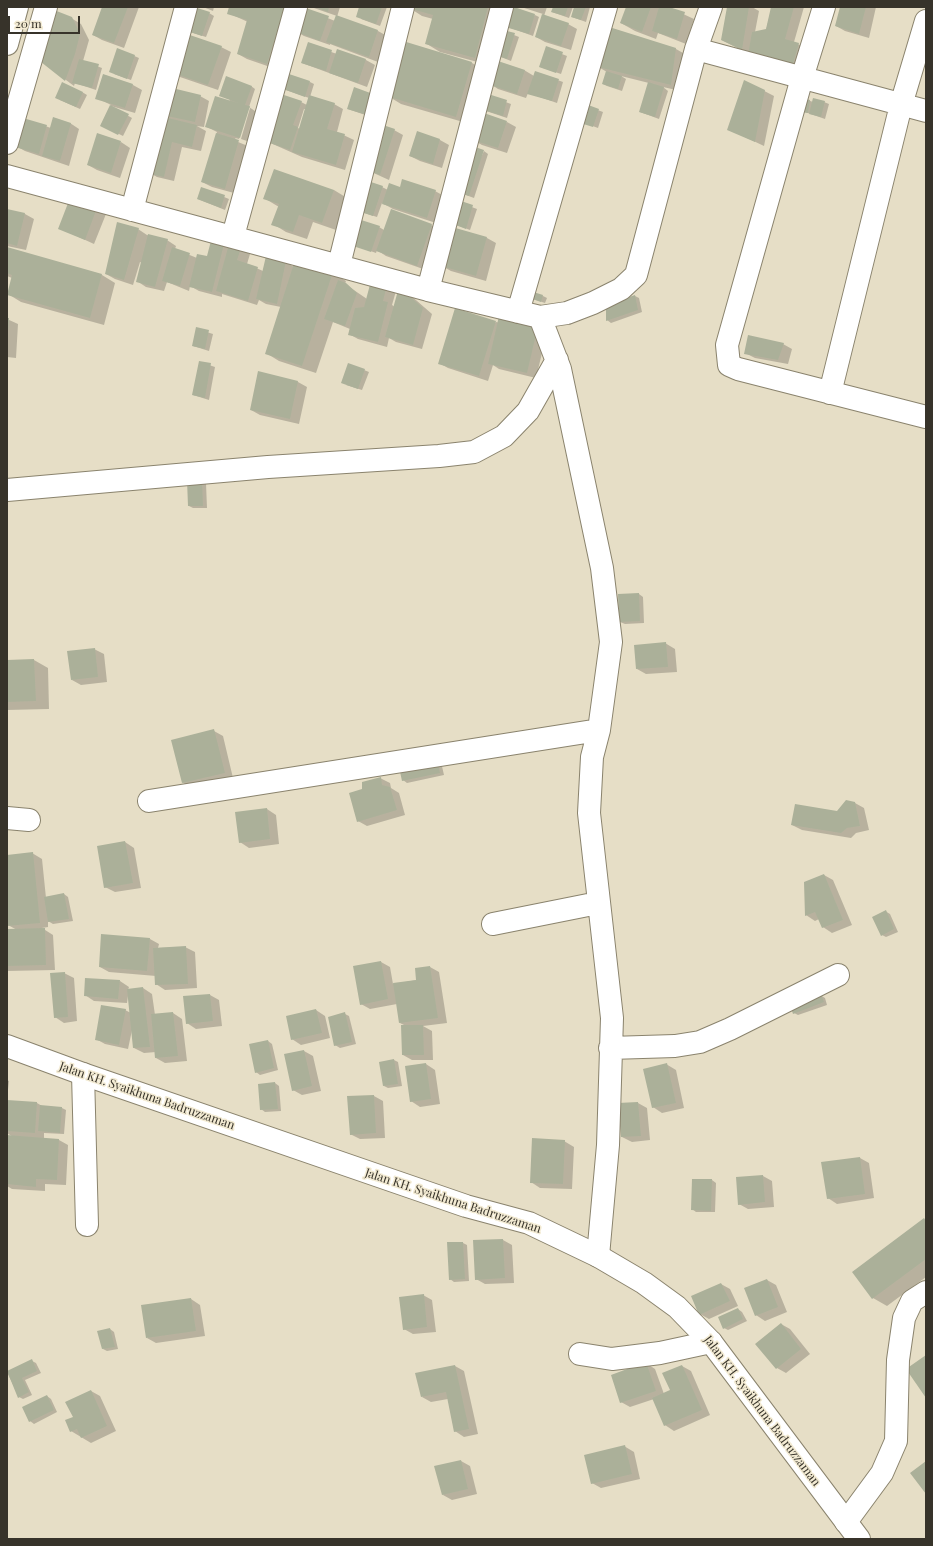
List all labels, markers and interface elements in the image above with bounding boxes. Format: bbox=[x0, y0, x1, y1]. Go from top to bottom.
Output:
scale bar bbox=[10, 8, 82, 34]
text: 20 m bbox=[15, 15, 42, 31]
street label: Jalan KH. Syaikhuna Badruzzaman bbox=[57, 1059, 237, 1133]
street label: Jalan KH. Syaikhuna Badruzzaman bbox=[363, 1166, 543, 1236]
street label: Jalan KH. Syaikhuna Badruzzaman bbox=[701, 1333, 823, 1489]

